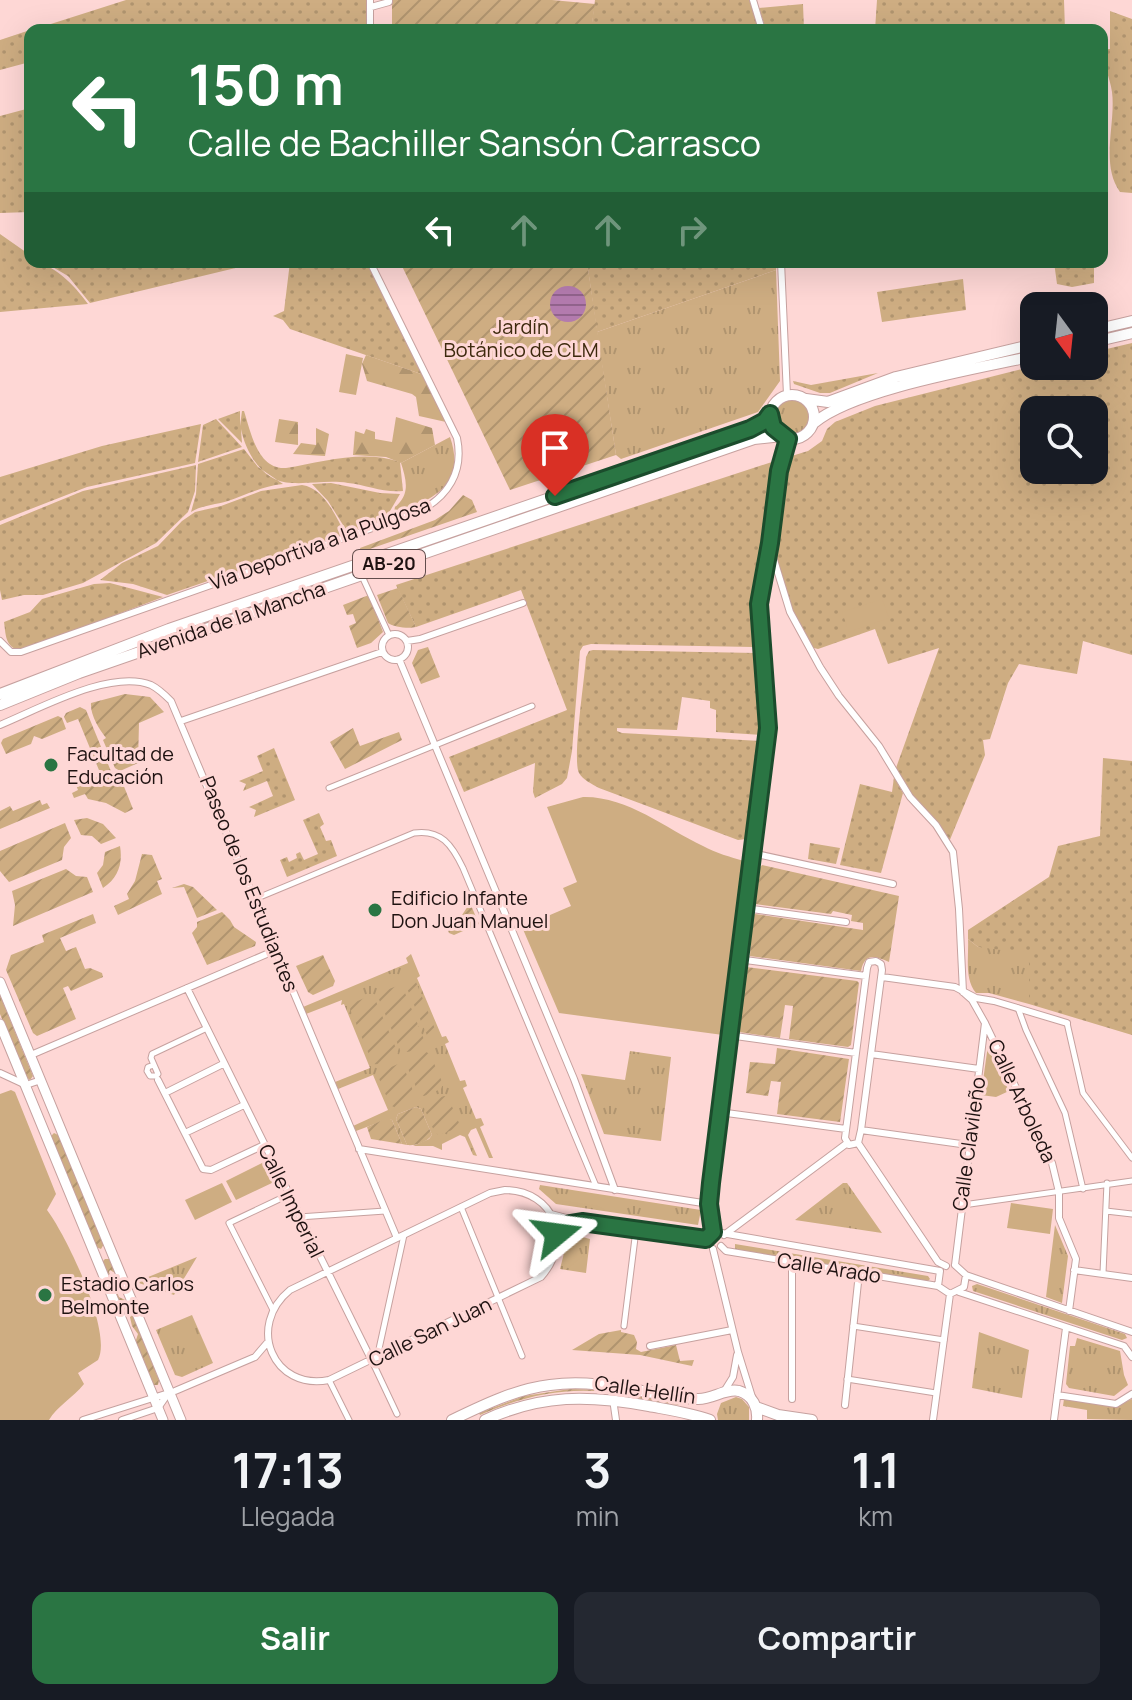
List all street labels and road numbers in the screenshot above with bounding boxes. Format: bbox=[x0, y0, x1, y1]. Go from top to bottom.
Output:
street label: Vía Deportiva a la Pulgosa bbox=[206, 491, 434, 596]
road number: AB-20 bbox=[353, 550, 425, 578]
street label: Avenida de la Mancha bbox=[133, 575, 329, 664]
street label: Paseo de los Estudiantes bbox=[194, 772, 305, 996]
street label: Calle Arboleda bbox=[982, 1035, 1063, 1167]
street label: Calle Clavileño bbox=[946, 1075, 991, 1213]
street label: Calle Imperial bbox=[252, 1139, 331, 1262]
street label: Calle Arado bbox=[775, 1246, 883, 1289]
street label: Calle San Juan bbox=[364, 1290, 496, 1373]
street label: Calle Hellín bbox=[593, 1369, 697, 1410]

